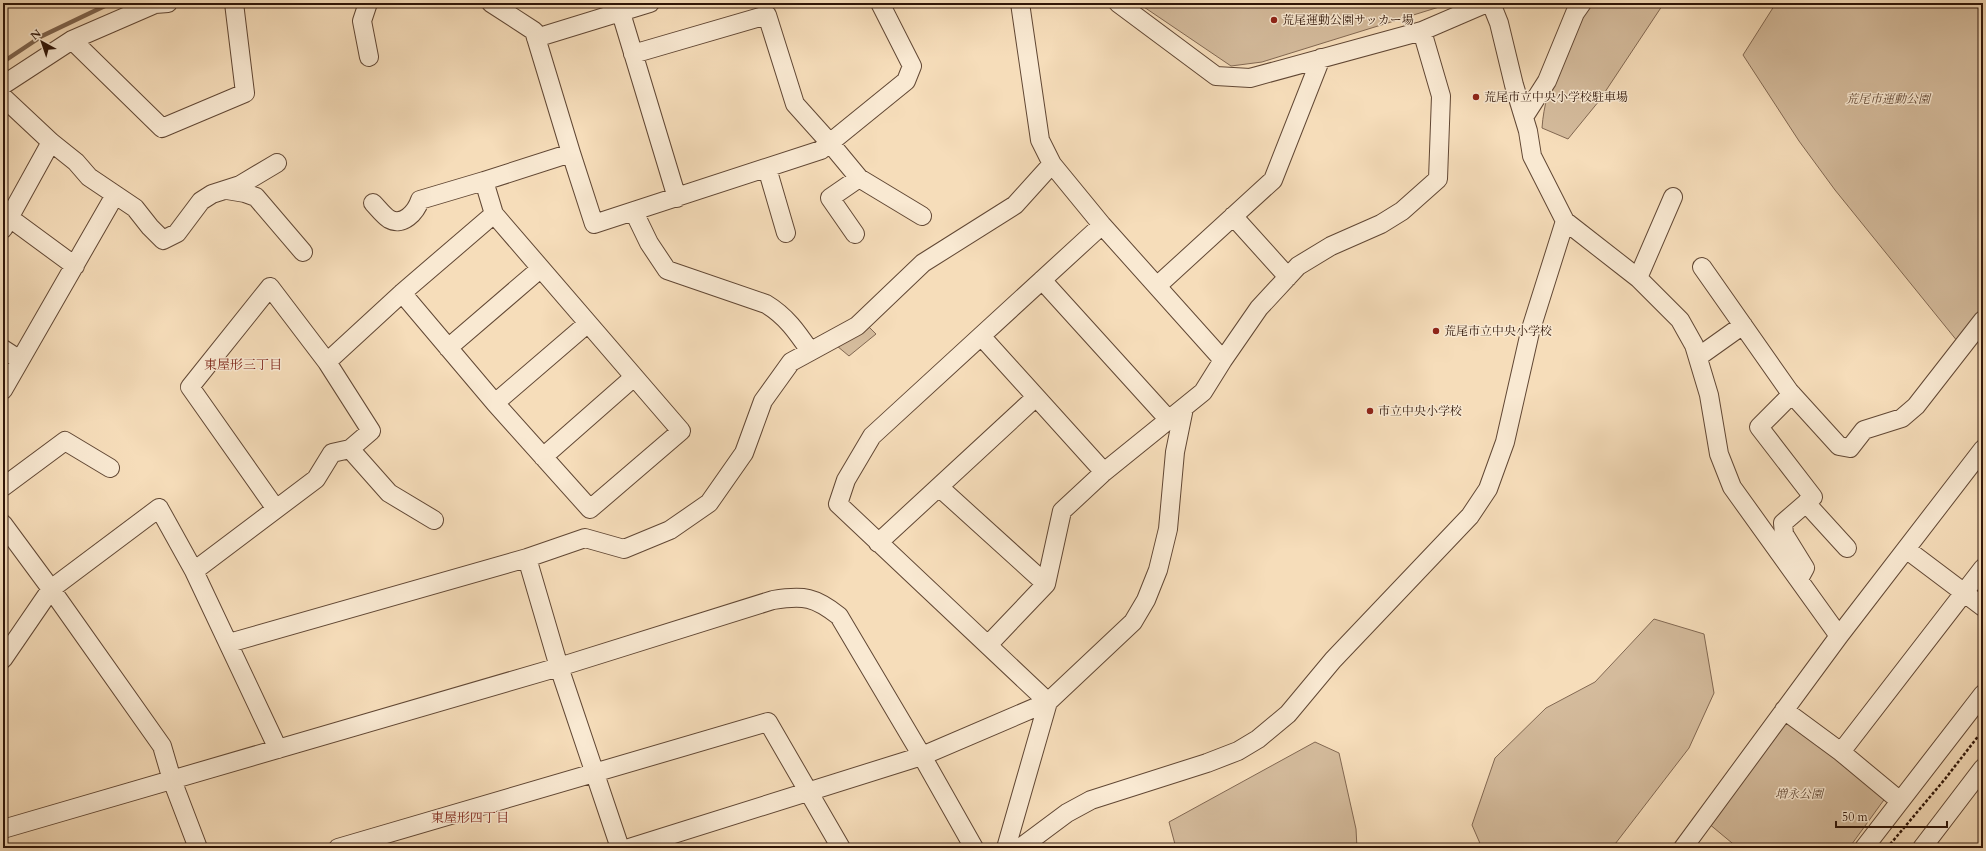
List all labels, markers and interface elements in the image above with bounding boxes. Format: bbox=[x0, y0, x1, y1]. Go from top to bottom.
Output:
place label: 荒尾運動公園サッカー場 bbox=[1282, 12, 1414, 28]
marker: 荒尾運動公園サッカー場 bbox=[1269, 15, 1279, 25]
north arrow bbox=[22, 22, 62, 62]
text: N bbox=[27, 26, 45, 44]
place label: 荒尾市立中央小学校駐車場 bbox=[1484, 89, 1628, 105]
park label: 荒尾市運動公園 bbox=[1846, 91, 1932, 107]
marker: 荒尾市立中央小学校駐車場 bbox=[1471, 92, 1481, 102]
place label: 荒尾市立中央小学校 bbox=[1444, 323, 1552, 339]
marker: 荒尾市立中央小学校 bbox=[1431, 326, 1441, 336]
district label: 東屋形三丁目 bbox=[204, 356, 282, 374]
place label: 市立中央小学校 bbox=[1378, 403, 1462, 419]
marker: 市立中央小学校 bbox=[1365, 406, 1375, 416]
park label: 増永公園 bbox=[1775, 786, 1825, 802]
scale bar bbox=[1836, 803, 1947, 829]
district label: 東屋形四丁目 bbox=[431, 809, 509, 827]
text: 50 m bbox=[1842, 809, 1869, 825]

